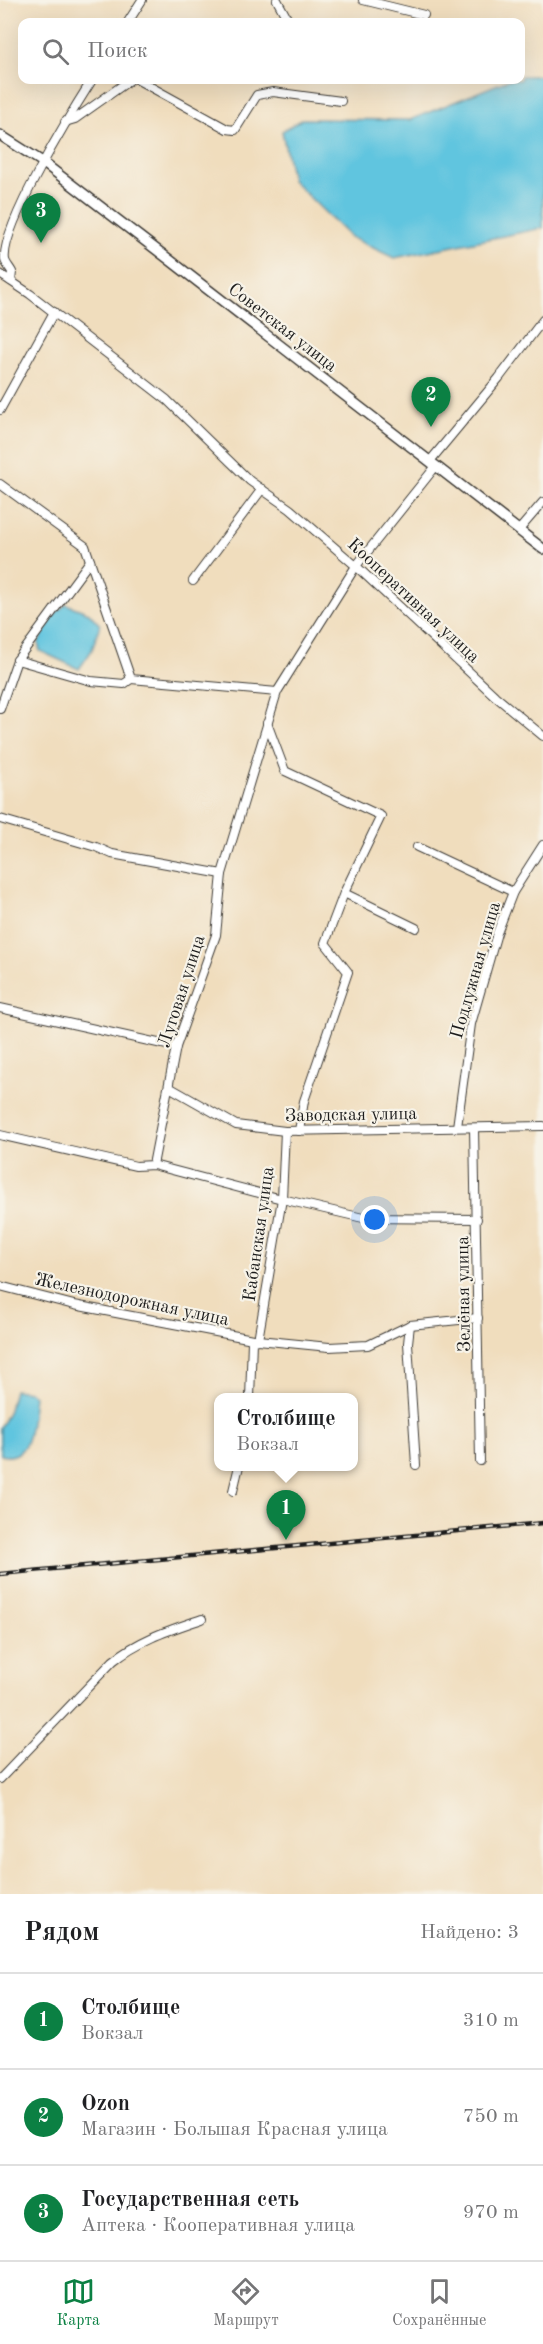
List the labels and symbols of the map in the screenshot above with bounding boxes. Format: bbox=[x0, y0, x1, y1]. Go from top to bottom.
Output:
pin: 3 bbox=[22, 194, 60, 243]
street label: Советская улица bbox=[225, 280, 340, 376]
pin: 2 bbox=[412, 378, 450, 427]
street label: Кооперативная улица bbox=[344, 535, 483, 666]
street label: Подлужная улица bbox=[448, 900, 504, 1041]
street label: Луговая улица bbox=[155, 933, 209, 1050]
street label: Заводская улица bbox=[285, 1105, 417, 1125]
street label: Кабанская улица bbox=[241, 1165, 277, 1303]
your location bbox=[360, 1205, 389, 1234]
street label: Зелёная улица bbox=[454, 1236, 474, 1352]
street label: Железнодорожная улица bbox=[33, 1271, 231, 1329]
pin: 1 bbox=[266, 1490, 306, 1540]

